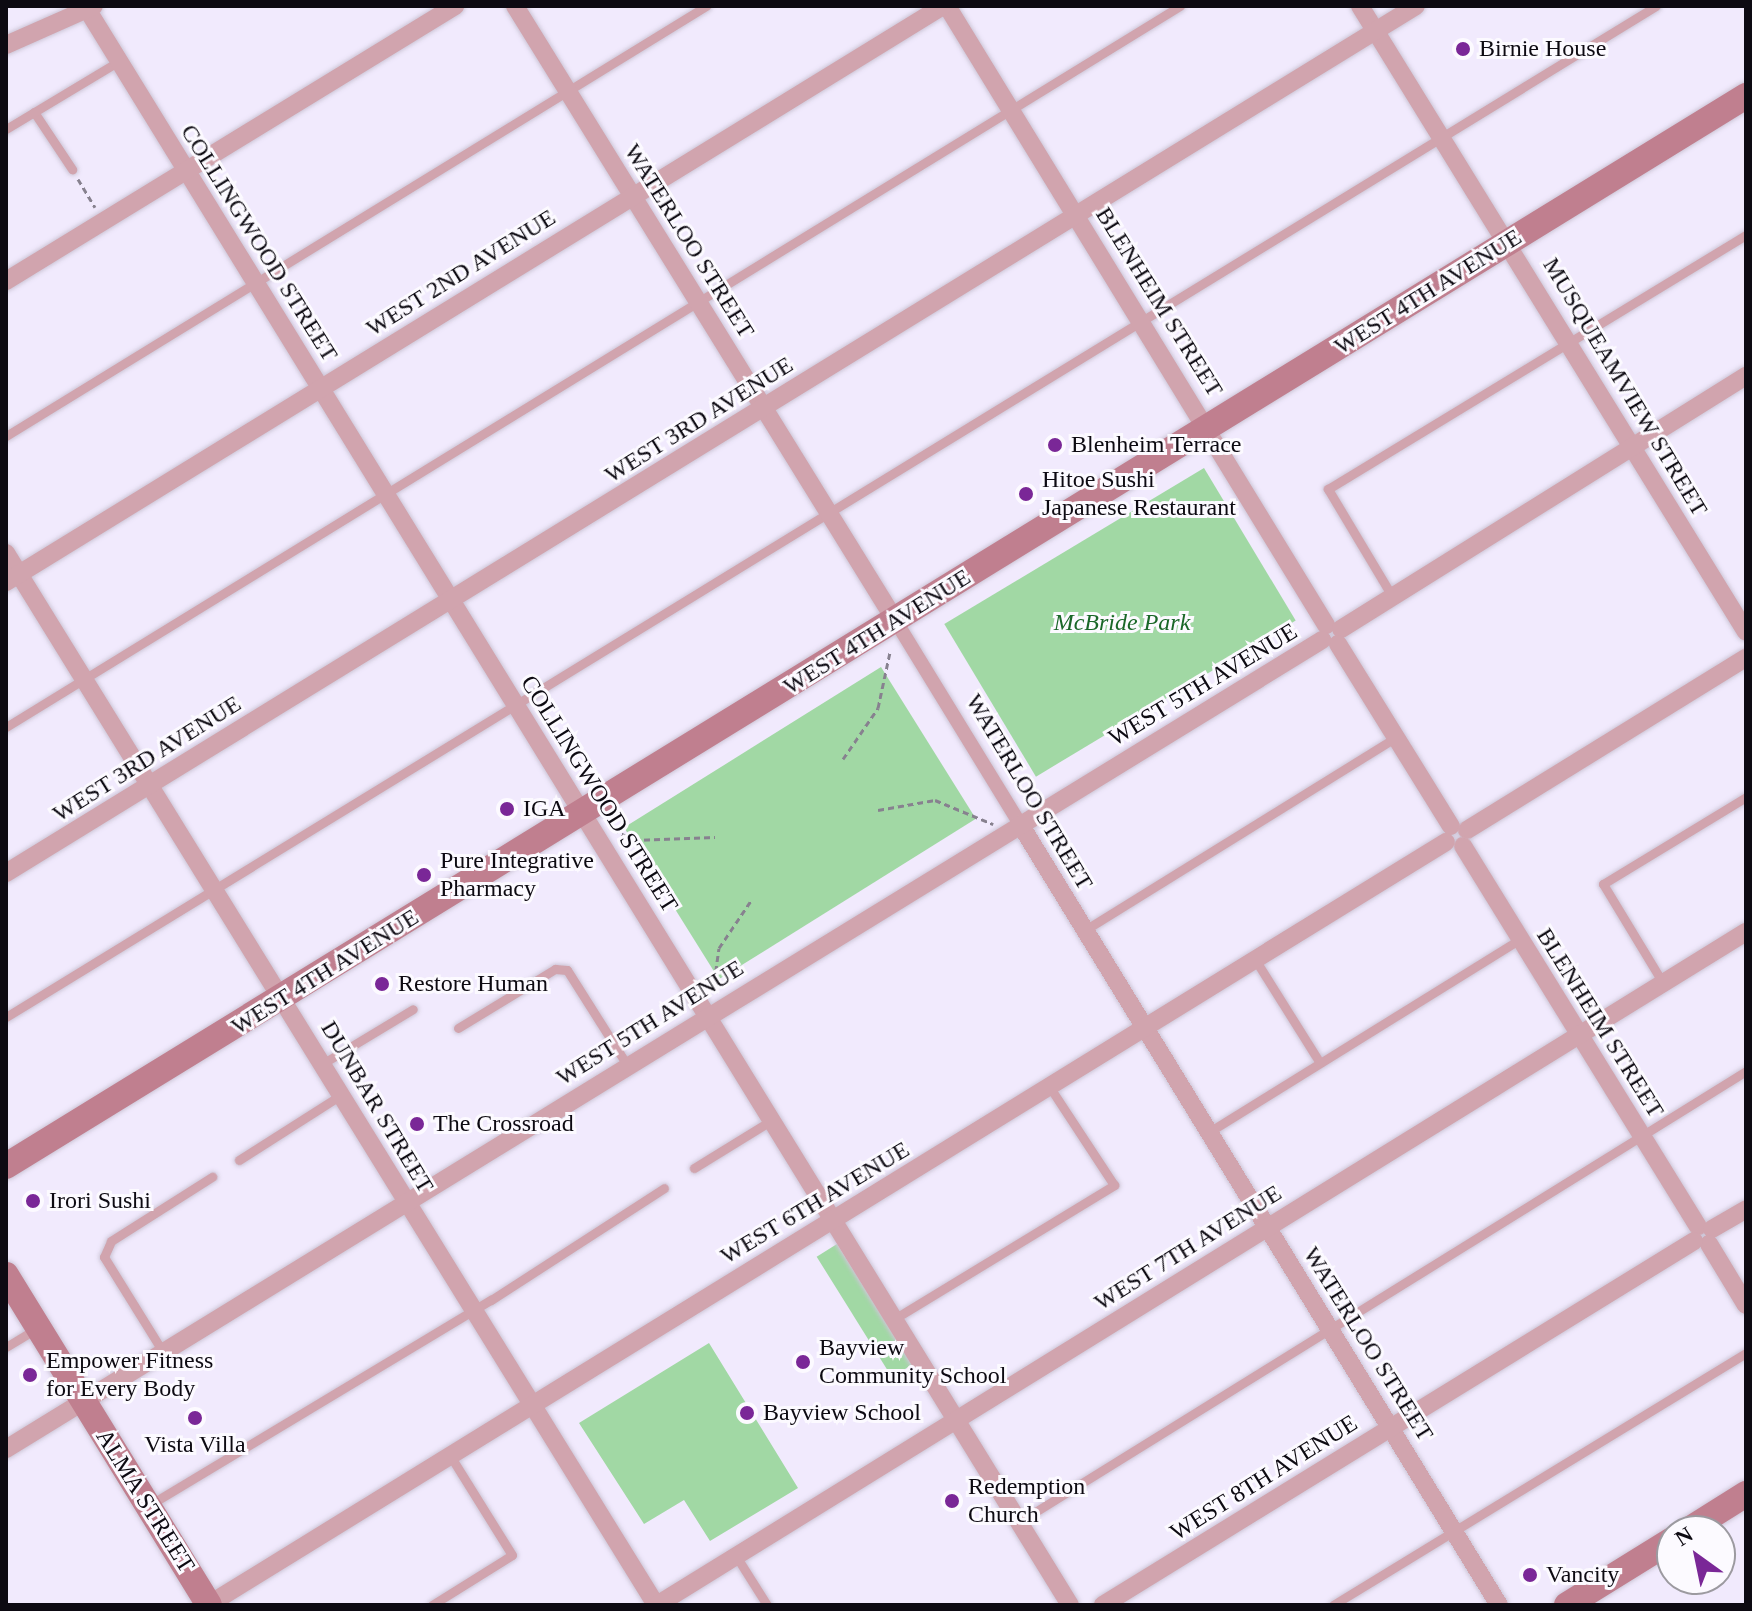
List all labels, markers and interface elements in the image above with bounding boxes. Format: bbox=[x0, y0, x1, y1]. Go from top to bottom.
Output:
place label: Birnie House bbox=[1479, 35, 1606, 63]
marker: Birnie House bbox=[1454, 40, 1472, 58]
street label: COLLINGWOOD STREET bbox=[174, 119, 344, 367]
street label: WATERLOO STREET bbox=[618, 139, 760, 343]
street label: BLENHEIM STREET bbox=[1089, 202, 1229, 402]
street label: WEST 2ND AVENUE bbox=[360, 203, 562, 343]
street label: WEST 4TH AVENUE bbox=[1328, 222, 1528, 362]
street label: MUSQUEAMVIEW STREET bbox=[1536, 252, 1714, 522]
street label: WEST 3RD AVENUE bbox=[599, 350, 799, 490]
place label: Blenheim Terrace bbox=[1071, 431, 1242, 459]
marker: Blenheim Terrace bbox=[1046, 436, 1064, 454]
place label: Hitoe Sushi Japanese Restaurant bbox=[1042, 466, 1236, 522]
marker: Hitoe Sushi Japanese Restaurant bbox=[1017, 485, 1035, 503]
street label: WEST 4TH AVENUE bbox=[777, 562, 977, 702]
park label: McBride Park bbox=[1054, 609, 1190, 637]
street label: WEST 5TH AVENUE bbox=[1103, 617, 1303, 753]
street label: COLLINGWOOD STREET bbox=[514, 670, 684, 918]
street label: WEST 3RD AVENUE bbox=[47, 689, 247, 829]
street label: WATERLOO STREET bbox=[959, 689, 1099, 895]
place label: IGA bbox=[523, 795, 566, 823]
marker: IGA bbox=[498, 800, 516, 818]
place label: Pure Integrative Pharmacy bbox=[440, 847, 594, 903]
marker: Pure Integrative Pharmacy bbox=[415, 866, 433, 884]
street label: WEST 4TH AVENUE bbox=[225, 902, 425, 1042]
street label: BLENHEIM STREET bbox=[1530, 923, 1670, 1123]
street label: WEST 5TH AVENUE bbox=[550, 953, 750, 1093]
place label: Restore Human bbox=[398, 970, 548, 998]
marker: Restore Human bbox=[373, 975, 391, 993]
street label: DUNBAR STREET bbox=[314, 1016, 440, 1198]
place label: The Crossroad bbox=[433, 1110, 574, 1138]
marker: The Crossroad bbox=[408, 1115, 426, 1133]
street label: WEST 6TH AVENUE bbox=[715, 1135, 915, 1271]
street label: WEST 7TH AVENUE bbox=[1088, 1178, 1288, 1318]
place label: Irori Sushi bbox=[49, 1187, 151, 1215]
marker: Irori Sushi bbox=[24, 1192, 42, 1210]
street label: WATERLOO STREET bbox=[1297, 1242, 1439, 1446]
place label: Bayview Community School bbox=[819, 1334, 1006, 1390]
place label: Empower Fitness for Every Body bbox=[46, 1347, 213, 1403]
marker: Bayview Community School bbox=[794, 1353, 812, 1371]
marker: Empower Fitness for Every Body bbox=[21, 1366, 39, 1384]
place label: Bayview School bbox=[763, 1399, 921, 1427]
marker: Bayview School bbox=[738, 1404, 756, 1422]
street label: WEST 8TH AVENUE bbox=[1164, 1408, 1364, 1548]
marker: Vista Villa bbox=[186, 1409, 204, 1427]
street label: ALMA STREET bbox=[89, 1424, 201, 1578]
place label: Vista Villa bbox=[144, 1431, 246, 1459]
place label: Redemption Church bbox=[968, 1473, 1085, 1529]
marker: Redemption Church bbox=[943, 1492, 961, 1510]
north arrow bbox=[1656, 1515, 1736, 1595]
text: N bbox=[1670, 1521, 1697, 1551]
place label: Vancity bbox=[1546, 1561, 1619, 1589]
marker: Vancity bbox=[1521, 1566, 1539, 1584]

